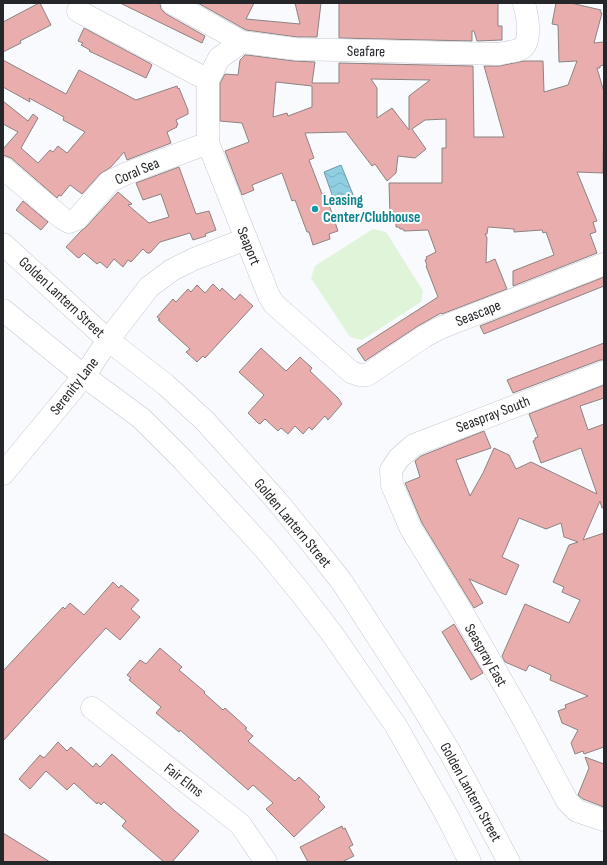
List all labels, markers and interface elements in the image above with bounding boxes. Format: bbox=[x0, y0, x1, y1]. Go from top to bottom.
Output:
street label: Seafare bbox=[347, 42, 385, 61]
street label: Coral Sea bbox=[112, 154, 163, 189]
place label: Leasing Center/Clubhouse bbox=[323, 191, 420, 227]
marker: Leasing Center/Clubhouse bbox=[310, 204, 320, 214]
street label: Seaport bbox=[232, 224, 265, 269]
street label: Golden Lantern Street bbox=[15, 253, 109, 342]
street label: Seascape bbox=[453, 296, 504, 331]
street label: Serenity Lane bbox=[46, 354, 103, 419]
street label: Seaspray South bbox=[454, 392, 533, 437]
street label: Golden Lantern Street bbox=[250, 475, 336, 572]
street label: Seaspray East bbox=[460, 620, 511, 690]
street label: Golden Lantern Street bbox=[435, 739, 506, 846]
street label: Fair Elms bbox=[160, 759, 207, 802]

